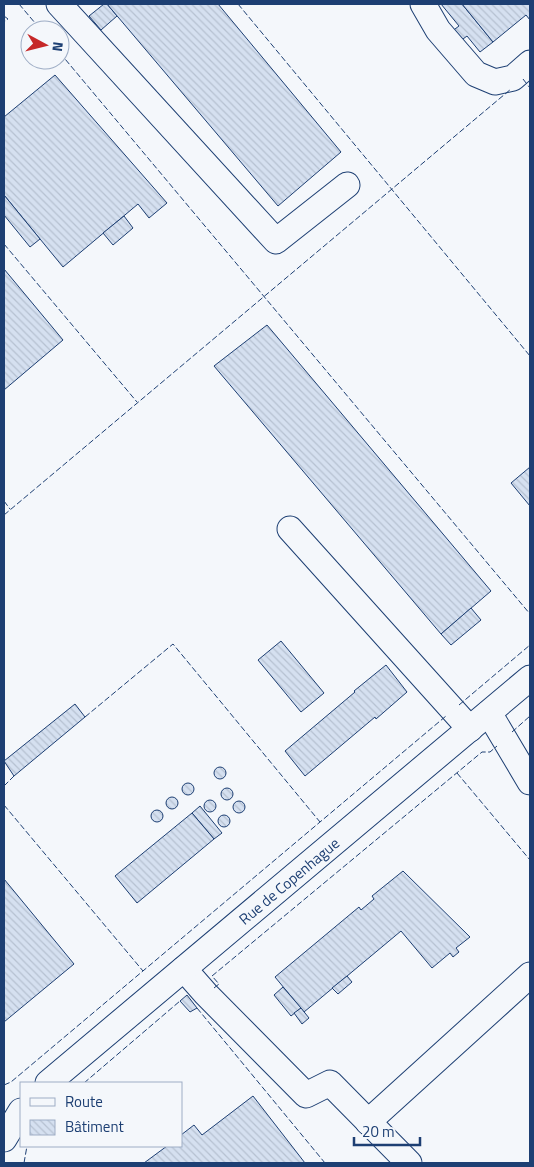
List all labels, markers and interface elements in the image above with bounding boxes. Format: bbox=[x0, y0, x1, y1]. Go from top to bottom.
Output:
north arrow bbox=[20, 20, 70, 70]
text: N bbox=[47, 41, 69, 53]
street label: Rue de Copenhague bbox=[234, 832, 344, 930]
legend bbox=[20, 1082, 182, 1147]
text: Route bbox=[65, 1090, 103, 1113]
scale bar bbox=[354, 1114, 420, 1146]
text: Bâtiment bbox=[65, 1115, 124, 1138]
text: 20 m bbox=[362, 1120, 395, 1143]

